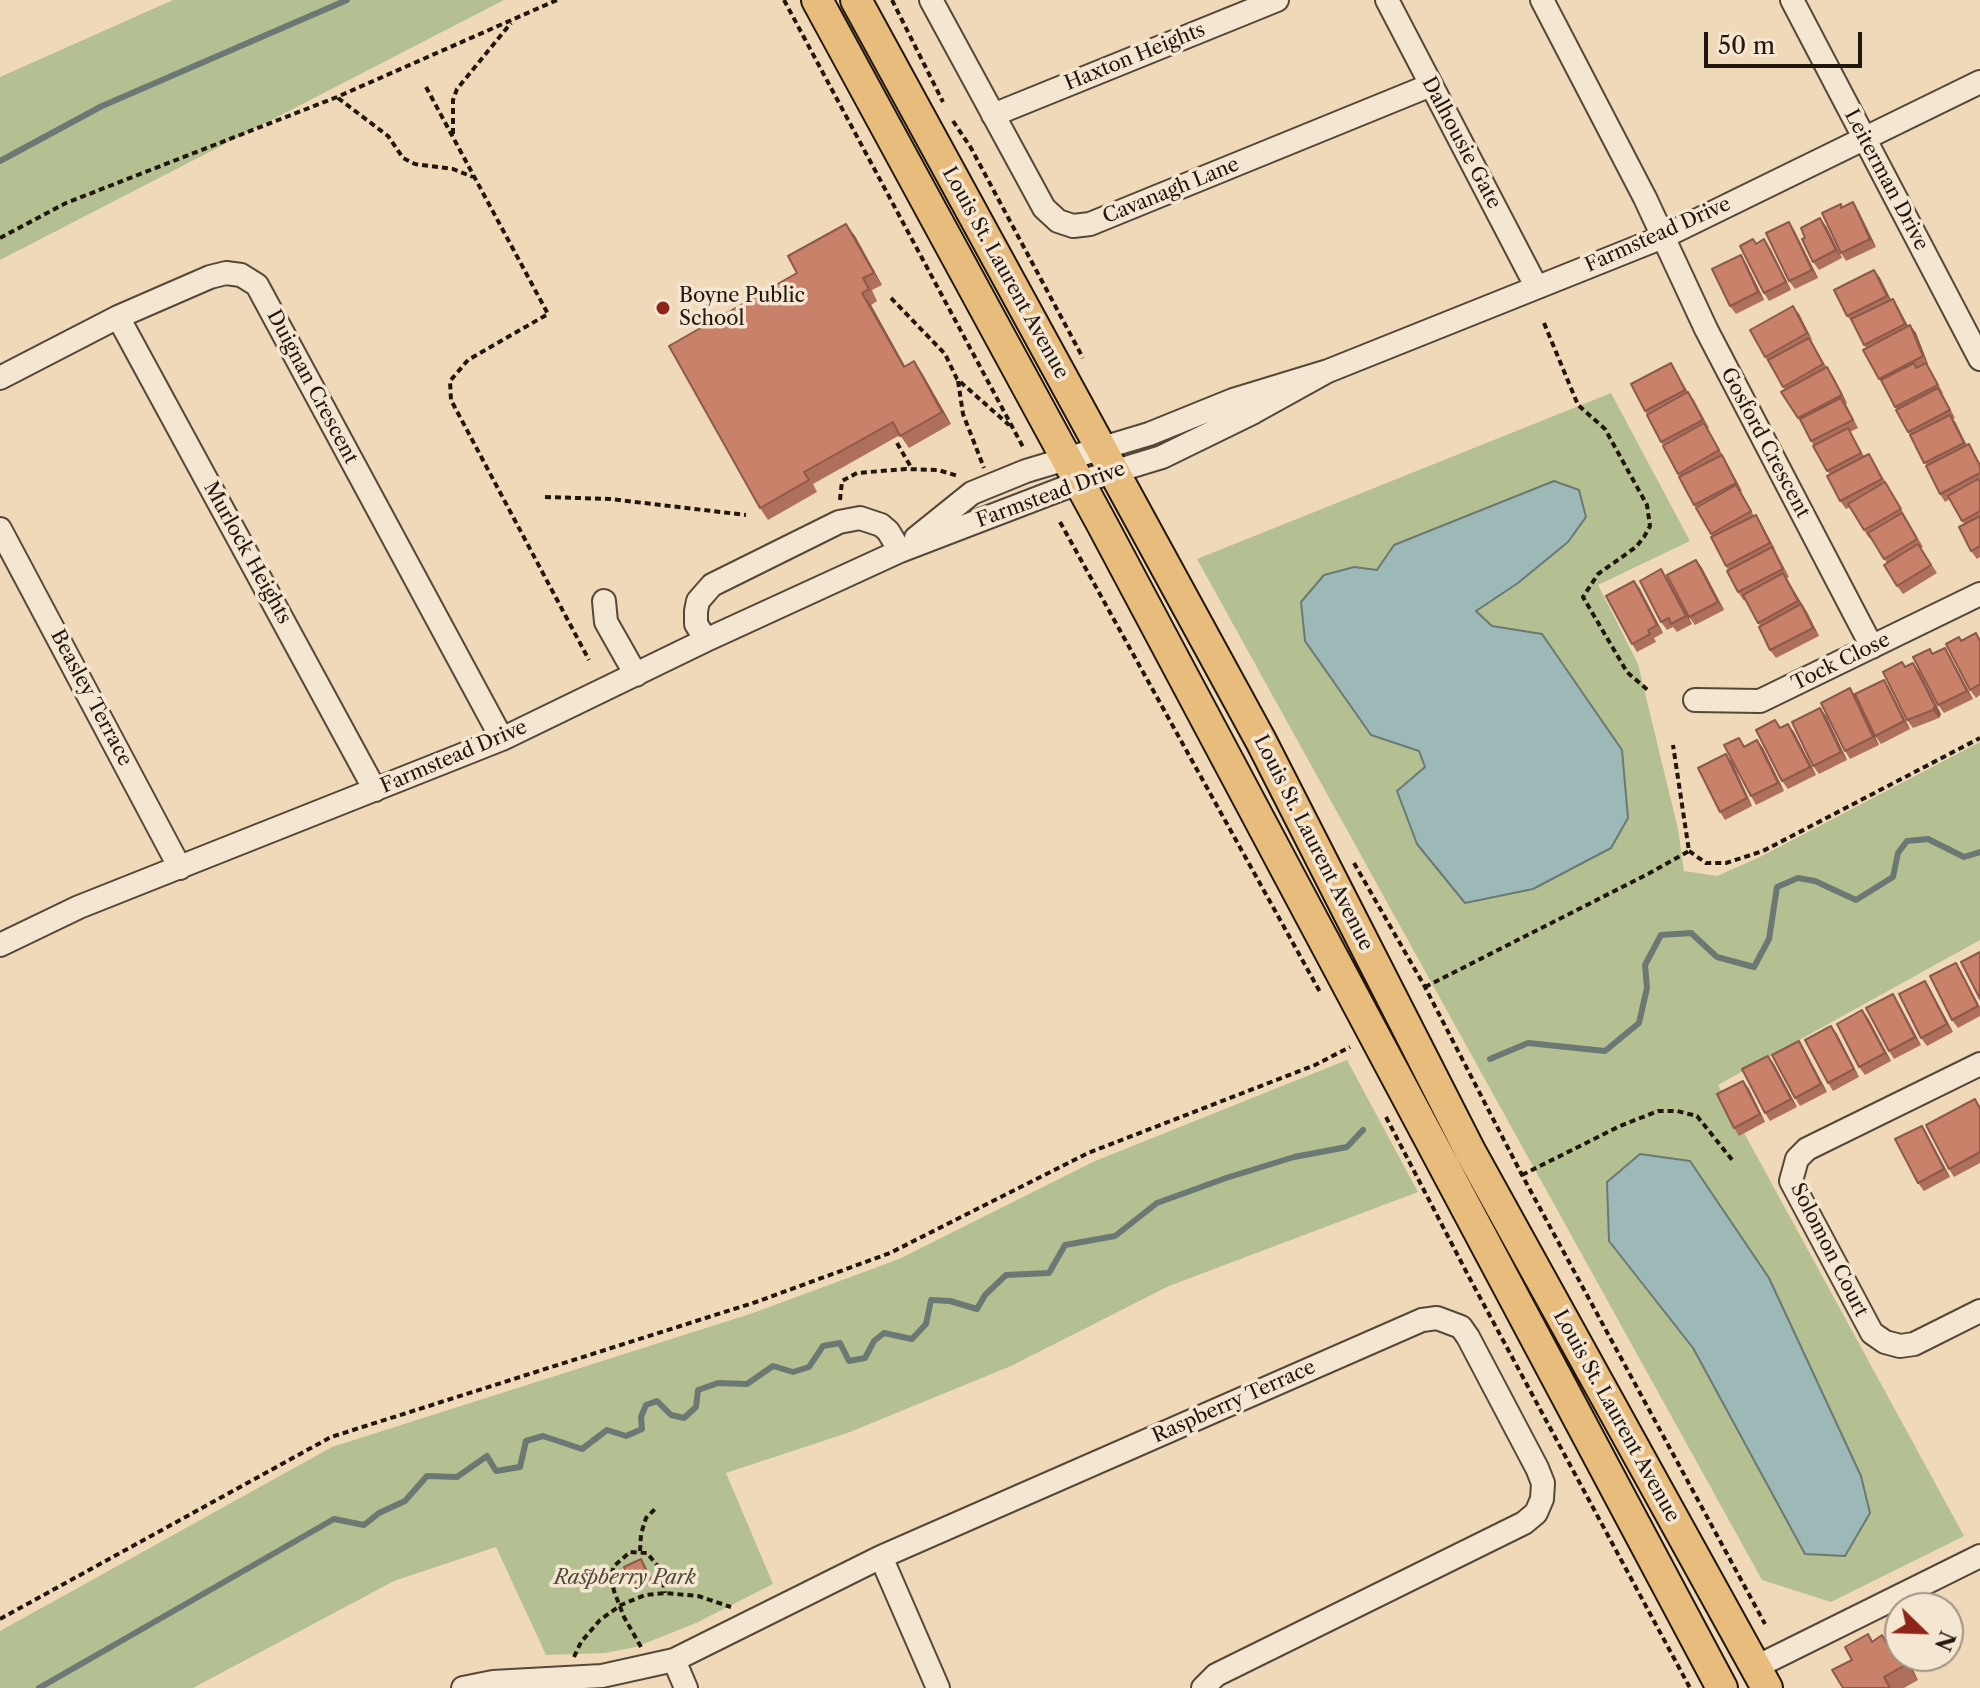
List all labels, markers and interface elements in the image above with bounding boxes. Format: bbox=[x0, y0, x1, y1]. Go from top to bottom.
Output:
scale bar bbox=[1708, 16, 1866, 66]
street label: Haxton Heights bbox=[1061, 18, 1209, 96]
text: 50 m bbox=[1718, 31, 1775, 60]
street label: Dalhousie Gate bbox=[1416, 73, 1506, 213]
street label: Leiterman Drive bbox=[1839, 105, 1933, 255]
street label: Cavanagh Lane bbox=[1099, 153, 1243, 229]
street label: Louis St. Laurent Avenue bbox=[937, 163, 1073, 383]
street label: Farmstead Drive bbox=[1582, 192, 1734, 278]
place label: Boyne Public School bbox=[679, 284, 805, 331]
marker: Boyne Public School bbox=[654, 299, 672, 317]
street label: Duignan Crescent bbox=[261, 306, 363, 468]
street label: Gosford Crescent bbox=[1715, 364, 1815, 522]
street label: Farmstead Drive bbox=[973, 457, 1129, 533]
street label: Murlock Heights bbox=[198, 478, 296, 628]
street label: Beasley Terrace bbox=[45, 626, 137, 770]
street label: Tock Close bbox=[1788, 628, 1894, 696]
street label: Farmstead Drive bbox=[377, 715, 531, 799]
street label: Louis St. Laurent Avenue bbox=[1248, 731, 1378, 955]
street label: Solomon Court bbox=[1785, 1179, 1873, 1321]
street label: Louis St. Laurent Avenue bbox=[1548, 1306, 1684, 1526]
street label: Raspberry Terrace bbox=[1149, 1355, 1319, 1449]
park label: Raspberry Park bbox=[554, 1566, 696, 1590]
north arrow bbox=[1884, 1592, 1964, 1672]
text: N bbox=[1929, 1627, 1961, 1655]

